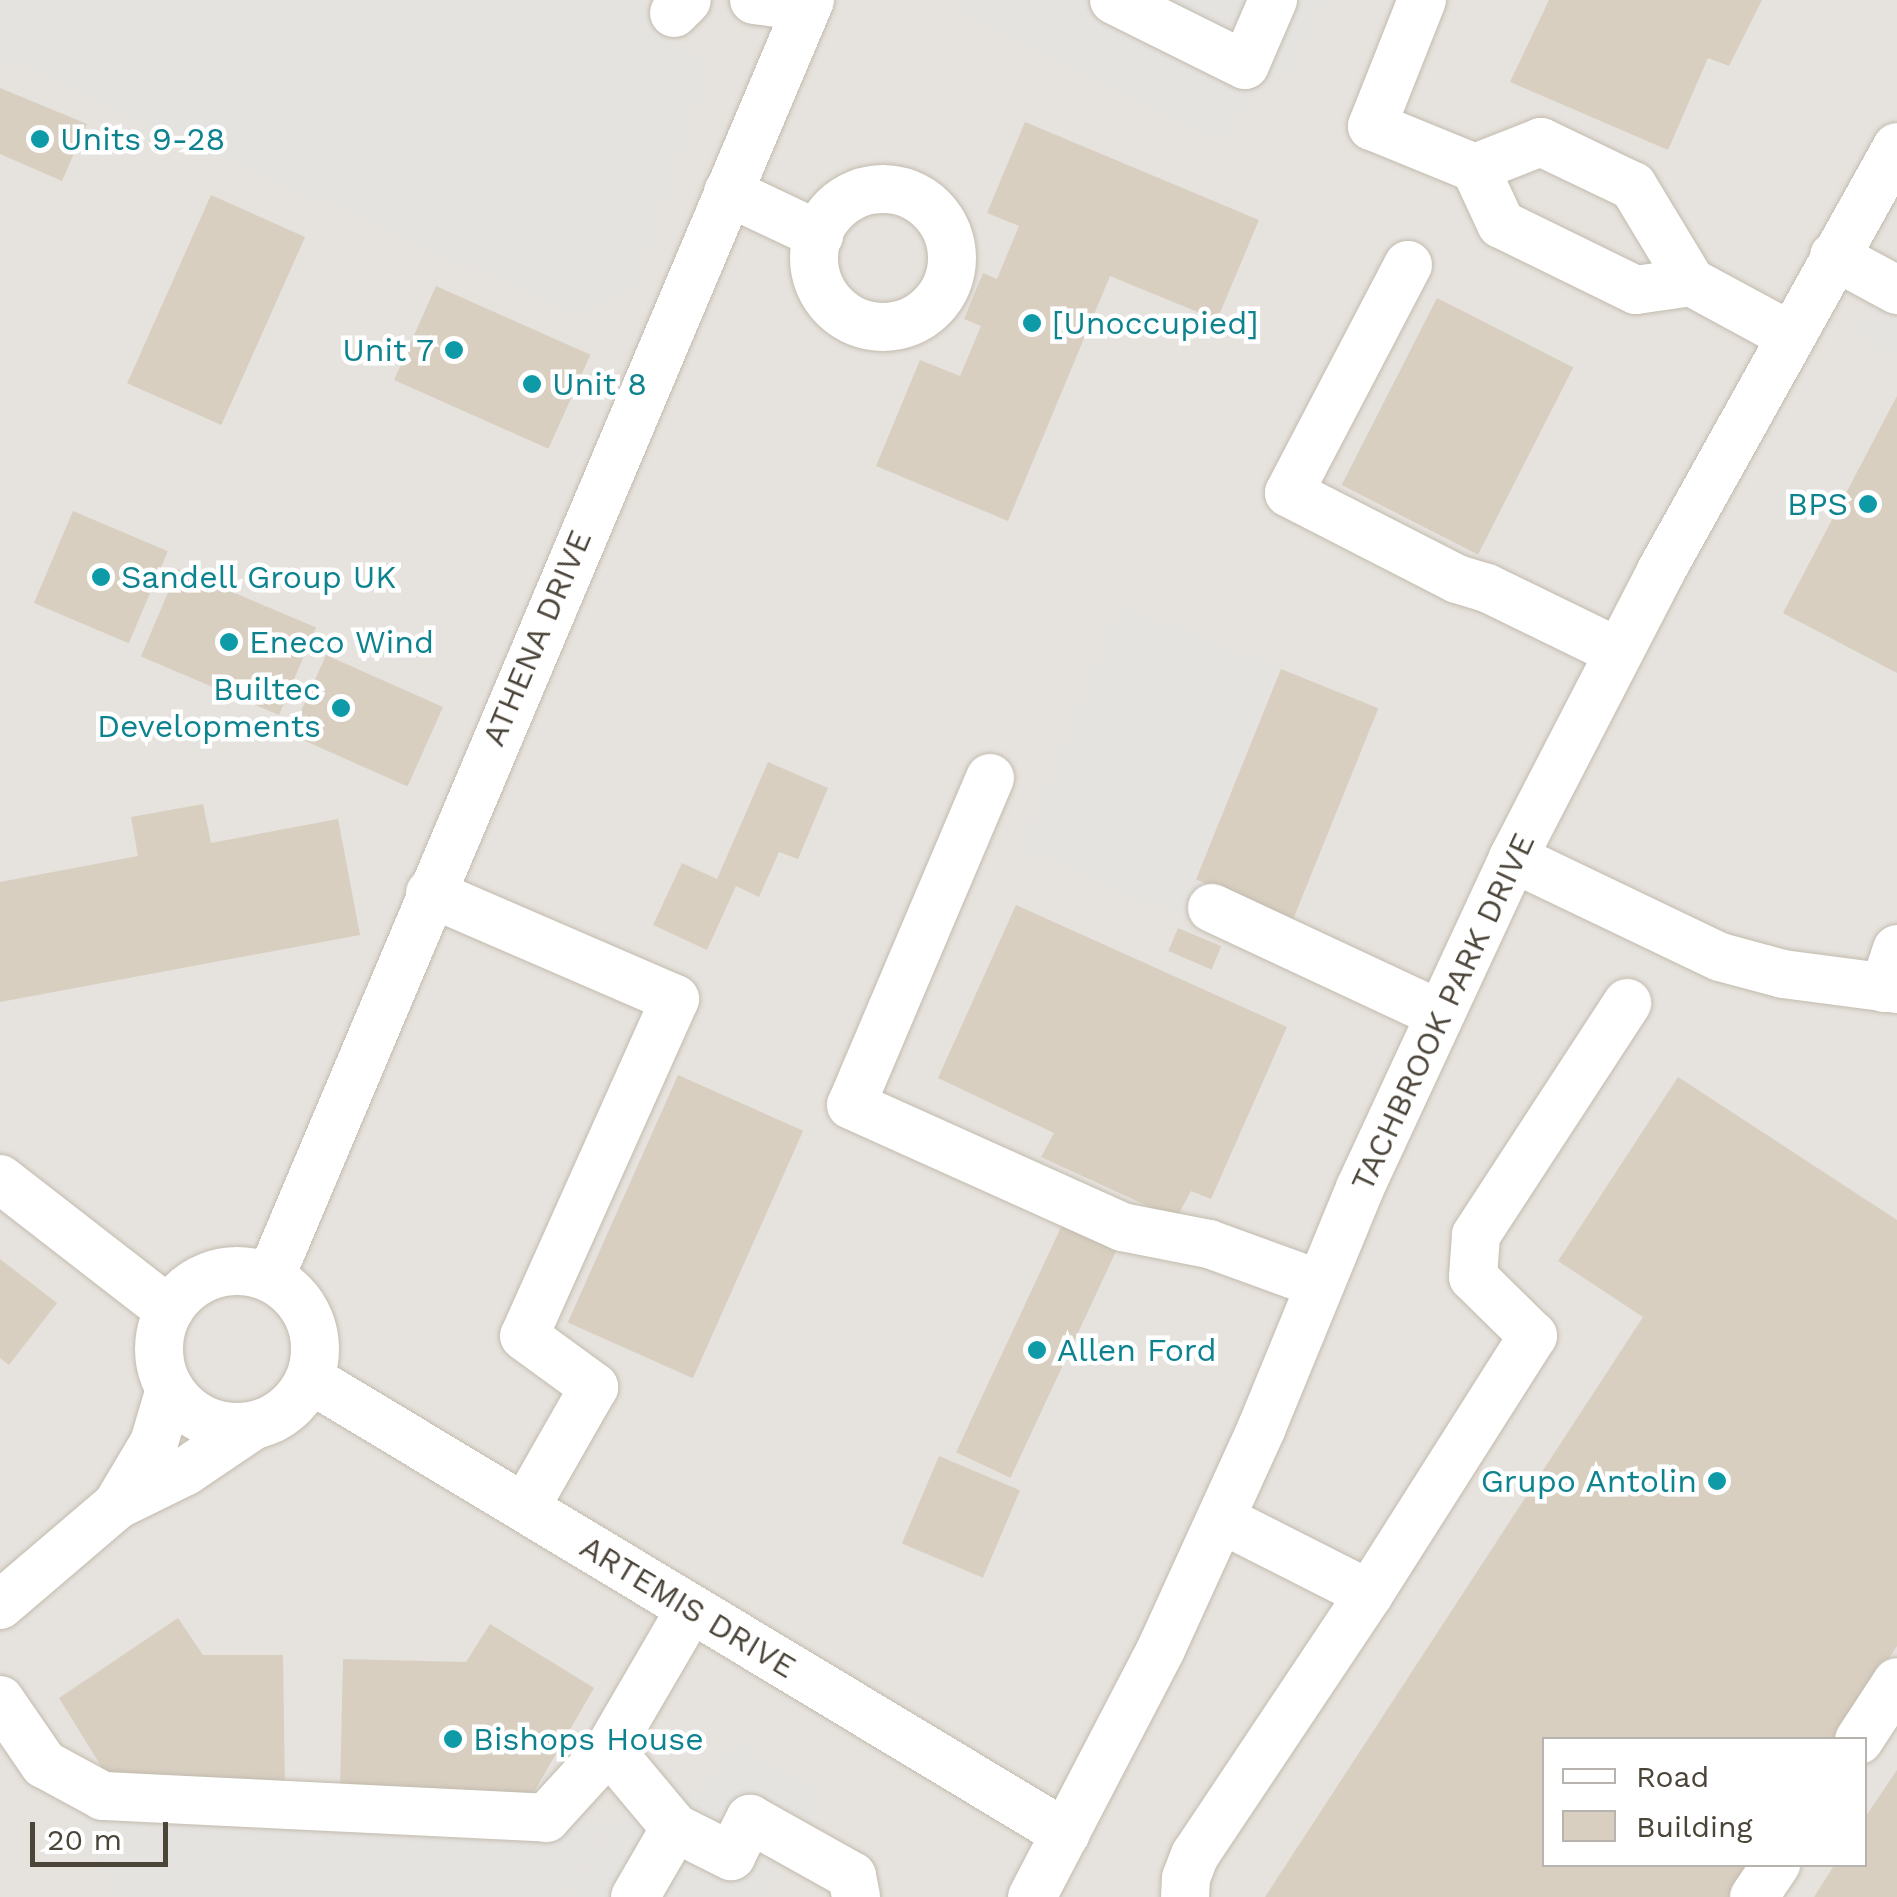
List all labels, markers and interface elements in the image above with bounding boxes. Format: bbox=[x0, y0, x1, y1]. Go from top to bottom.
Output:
place label: Units 9-28 bbox=[60, 120, 225, 158]
marker: Units 9-28 bbox=[29, 128, 51, 150]
place label: [Unoccupied] bbox=[1052, 304, 1258, 342]
marker: [Unoccupied] bbox=[1021, 312, 1043, 334]
place label: Unit 7 bbox=[341, 331, 434, 369]
marker: Unit 7 bbox=[443, 339, 465, 361]
place label: Unit 8 bbox=[552, 365, 647, 403]
marker: Unit 8 bbox=[521, 373, 543, 395]
place label: BPS bbox=[1787, 485, 1848, 523]
marker: BPS bbox=[1857, 493, 1879, 515]
street label: ATHENA DRIVE bbox=[474, 524, 600, 752]
place label: Sandell Group UK bbox=[121, 558, 397, 596]
marker: Sandell Group UK bbox=[90, 566, 112, 588]
place label: Eneco Wind bbox=[249, 623, 435, 661]
marker: Eneco Wind bbox=[218, 631, 240, 653]
place label: Builtec Developments bbox=[97, 671, 321, 746]
marker: Builtec Developments bbox=[330, 697, 352, 719]
street label: TACHBROOK PARK DRIVE bbox=[1343, 827, 1543, 1197]
place label: Allen Ford bbox=[1057, 1331, 1216, 1369]
marker: Allen Ford bbox=[1026, 1339, 1048, 1361]
place label: Grupo Antolin bbox=[1479, 1462, 1697, 1500]
marker: Grupo Antolin bbox=[1706, 1470, 1728, 1492]
street label: ARTEMIS DRIVE bbox=[573, 1528, 803, 1686]
place label: Bishops House bbox=[473, 1720, 704, 1758]
marker: Bishops House bbox=[442, 1728, 464, 1750]
legend bbox=[1542, 1737, 1867, 1867]
text: Road bbox=[1636, 1759, 1709, 1794]
scale bar bbox=[35, 1802, 172, 1864]
text: Building bbox=[1636, 1809, 1753, 1844]
text: 20 m bbox=[47, 1822, 122, 1857]

